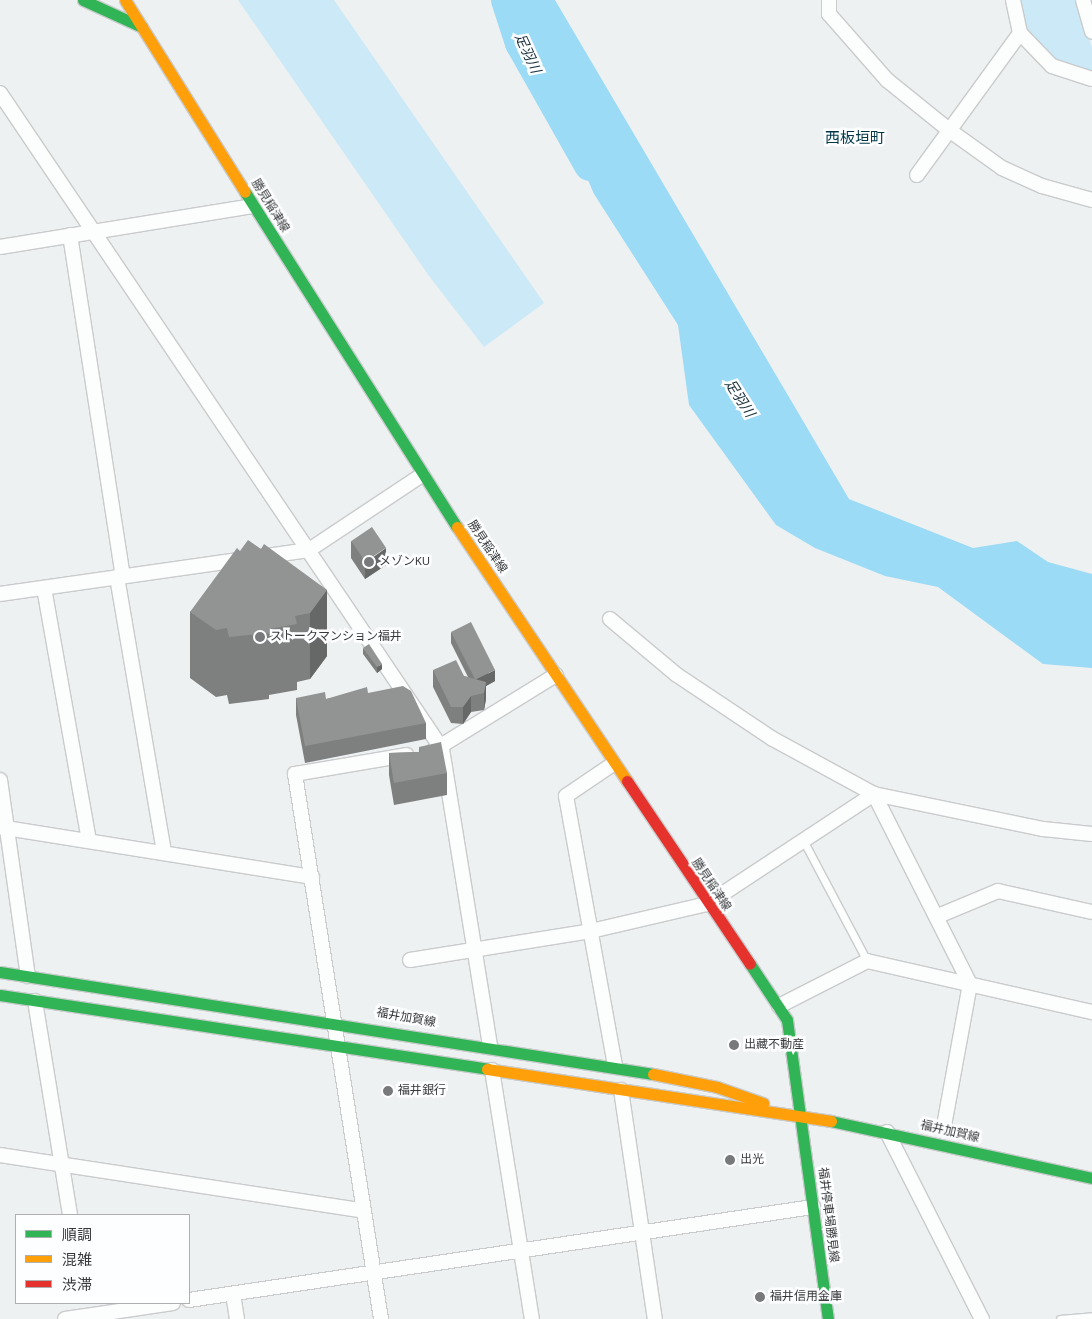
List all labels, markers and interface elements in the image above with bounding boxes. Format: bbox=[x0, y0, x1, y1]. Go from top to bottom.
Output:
water label: 足羽川 bbox=[512, 30, 544, 76]
district label: 西板垣町 bbox=[825, 130, 885, 148]
street label: 勝見稲津線 bbox=[248, 177, 292, 235]
water label: 足羽川 bbox=[722, 376, 758, 420]
street label: 勝見稲津線 bbox=[464, 518, 510, 576]
place label: メゾンKU bbox=[379, 555, 430, 569]
marker: メゾンKU bbox=[363, 556, 375, 568]
place label: ストークマンション福井 bbox=[270, 630, 402, 644]
marker: ストークマンション福井 bbox=[254, 631, 266, 643]
street label: 勝見稲津線 bbox=[688, 856, 734, 914]
street label: 福井加賀線 bbox=[375, 1006, 437, 1030]
place label: 出藏不動産 bbox=[744, 1038, 804, 1052]
marker: 出藏不動産 bbox=[728, 1039, 740, 1051]
place label: 福井銀行 bbox=[398, 1084, 446, 1098]
marker: 福井銀行 bbox=[382, 1085, 394, 1097]
street label: 福井加賀線 bbox=[919, 1118, 981, 1146]
place label: 出光 bbox=[740, 1153, 764, 1167]
marker: 出光 bbox=[724, 1154, 736, 1166]
street label: 福井停車場勝見線 bbox=[815, 1166, 841, 1264]
legend bbox=[15, 1214, 190, 1304]
text: 順調 bbox=[62, 1225, 92, 1245]
text: 混雑 bbox=[62, 1250, 92, 1270]
text: 渋滞 bbox=[62, 1275, 92, 1295]
place label: 福井信用金庫 bbox=[770, 1290, 842, 1304]
marker: 福井信用金庫 bbox=[754, 1291, 766, 1303]

